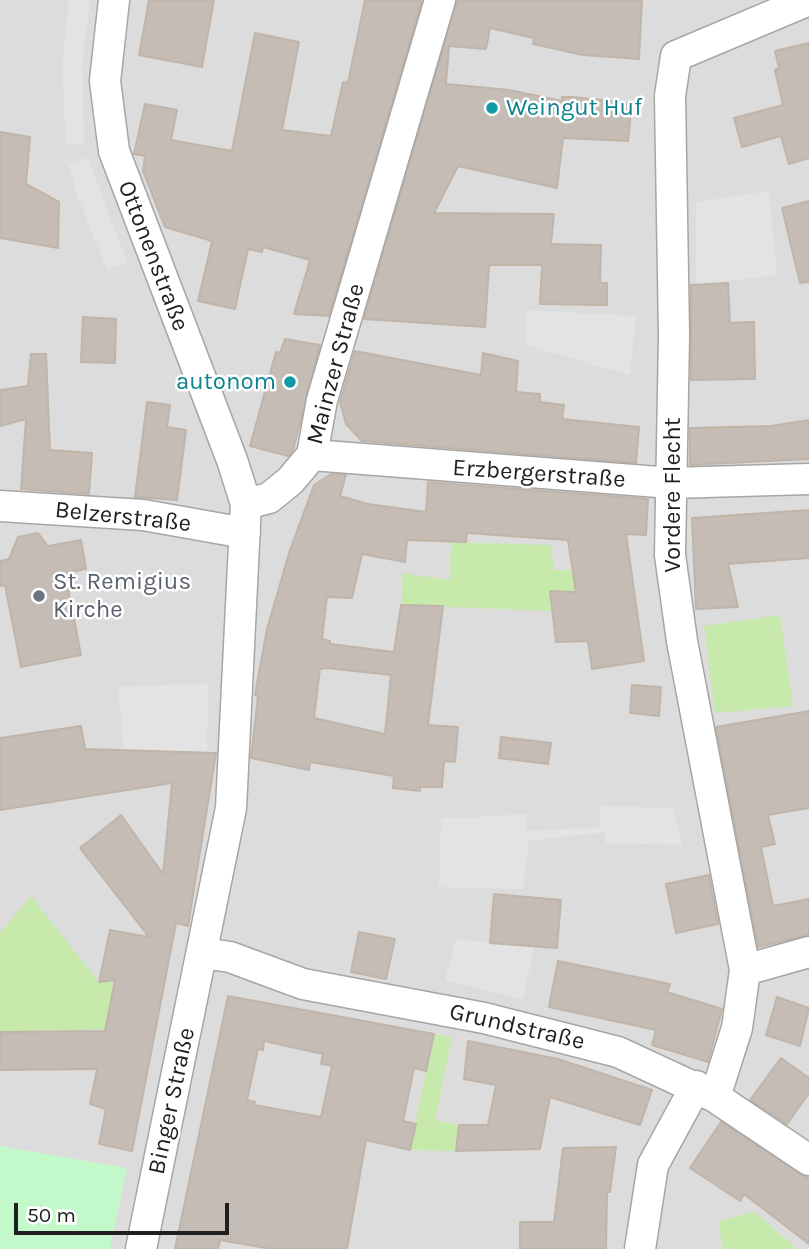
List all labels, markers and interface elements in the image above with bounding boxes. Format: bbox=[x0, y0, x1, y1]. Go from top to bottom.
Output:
place label: Weingut Huf bbox=[506, 94, 642, 122]
marker: Weingut Huf bbox=[484, 100, 500, 116]
street label: Ottonenstraße bbox=[111, 177, 195, 335]
street label: Mainzer Straße bbox=[301, 280, 371, 448]
place label: autonom bbox=[176, 368, 276, 396]
marker: autonom bbox=[282, 374, 298, 390]
street label: Vordere Flecht bbox=[659, 417, 687, 573]
street label: Erzbergerstraße bbox=[451, 454, 627, 494]
street label: Belzerstraße bbox=[53, 496, 193, 538]
place label: St. Remigius Kirche bbox=[53, 568, 191, 624]
marker: St. Remigius Kirche bbox=[31, 588, 47, 604]
street label: Grundstraße bbox=[447, 997, 587, 1057]
street label: Binger Straße bbox=[142, 1025, 202, 1177]
scale bar bbox=[18, 1190, 233, 1234]
text: 50 m bbox=[27, 1203, 76, 1227]

